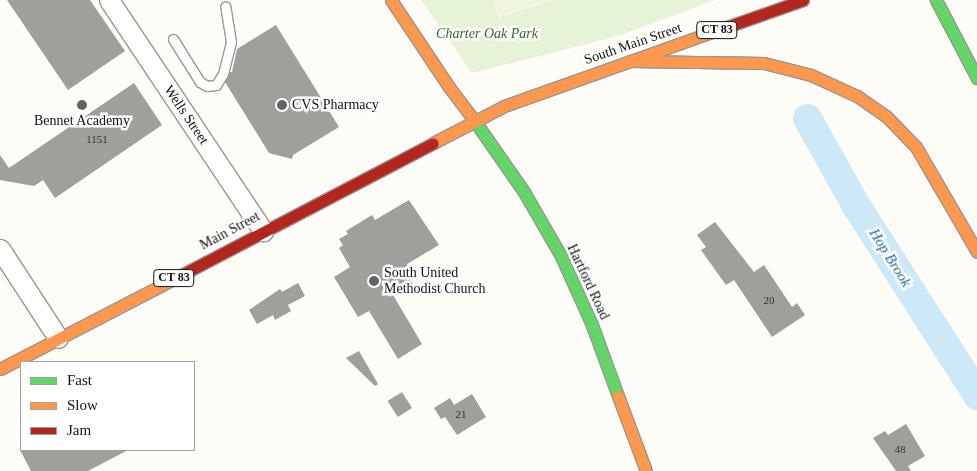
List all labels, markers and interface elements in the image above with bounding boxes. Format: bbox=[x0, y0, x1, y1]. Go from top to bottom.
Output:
street label: South Main Street bbox=[582, 19, 684, 69]
road number: CT 83 bbox=[696, 20, 738, 40]
park label: Charter Oak Park bbox=[436, 26, 538, 42]
street label: Wells Street bbox=[160, 82, 212, 148]
place label: CVS Pharmacy bbox=[292, 97, 379, 113]
marker: Bennet Academy bbox=[76, 99, 88, 111]
marker: CVS Pharmacy bbox=[276, 99, 288, 111]
place label: Bennet Academy bbox=[34, 113, 130, 129]
house number: 1151 bbox=[86, 132, 108, 146]
street label: Main Street bbox=[197, 208, 263, 254]
water label: Hop Brook bbox=[865, 225, 915, 291]
street label: Hartford Road bbox=[563, 242, 613, 322]
place label: South United Methodist Church bbox=[384, 265, 485, 298]
road number: CT 83 bbox=[153, 268, 195, 288]
marker: South United Methodist Church bbox=[368, 275, 380, 287]
house number: 20 bbox=[764, 293, 774, 307]
legend bbox=[20, 361, 195, 451]
text: Fast bbox=[67, 372, 92, 388]
text: Slow bbox=[67, 397, 98, 413]
house number: 21 bbox=[456, 407, 466, 421]
text: Jam bbox=[67, 422, 91, 438]
house number: 48 bbox=[894, 442, 906, 456]

